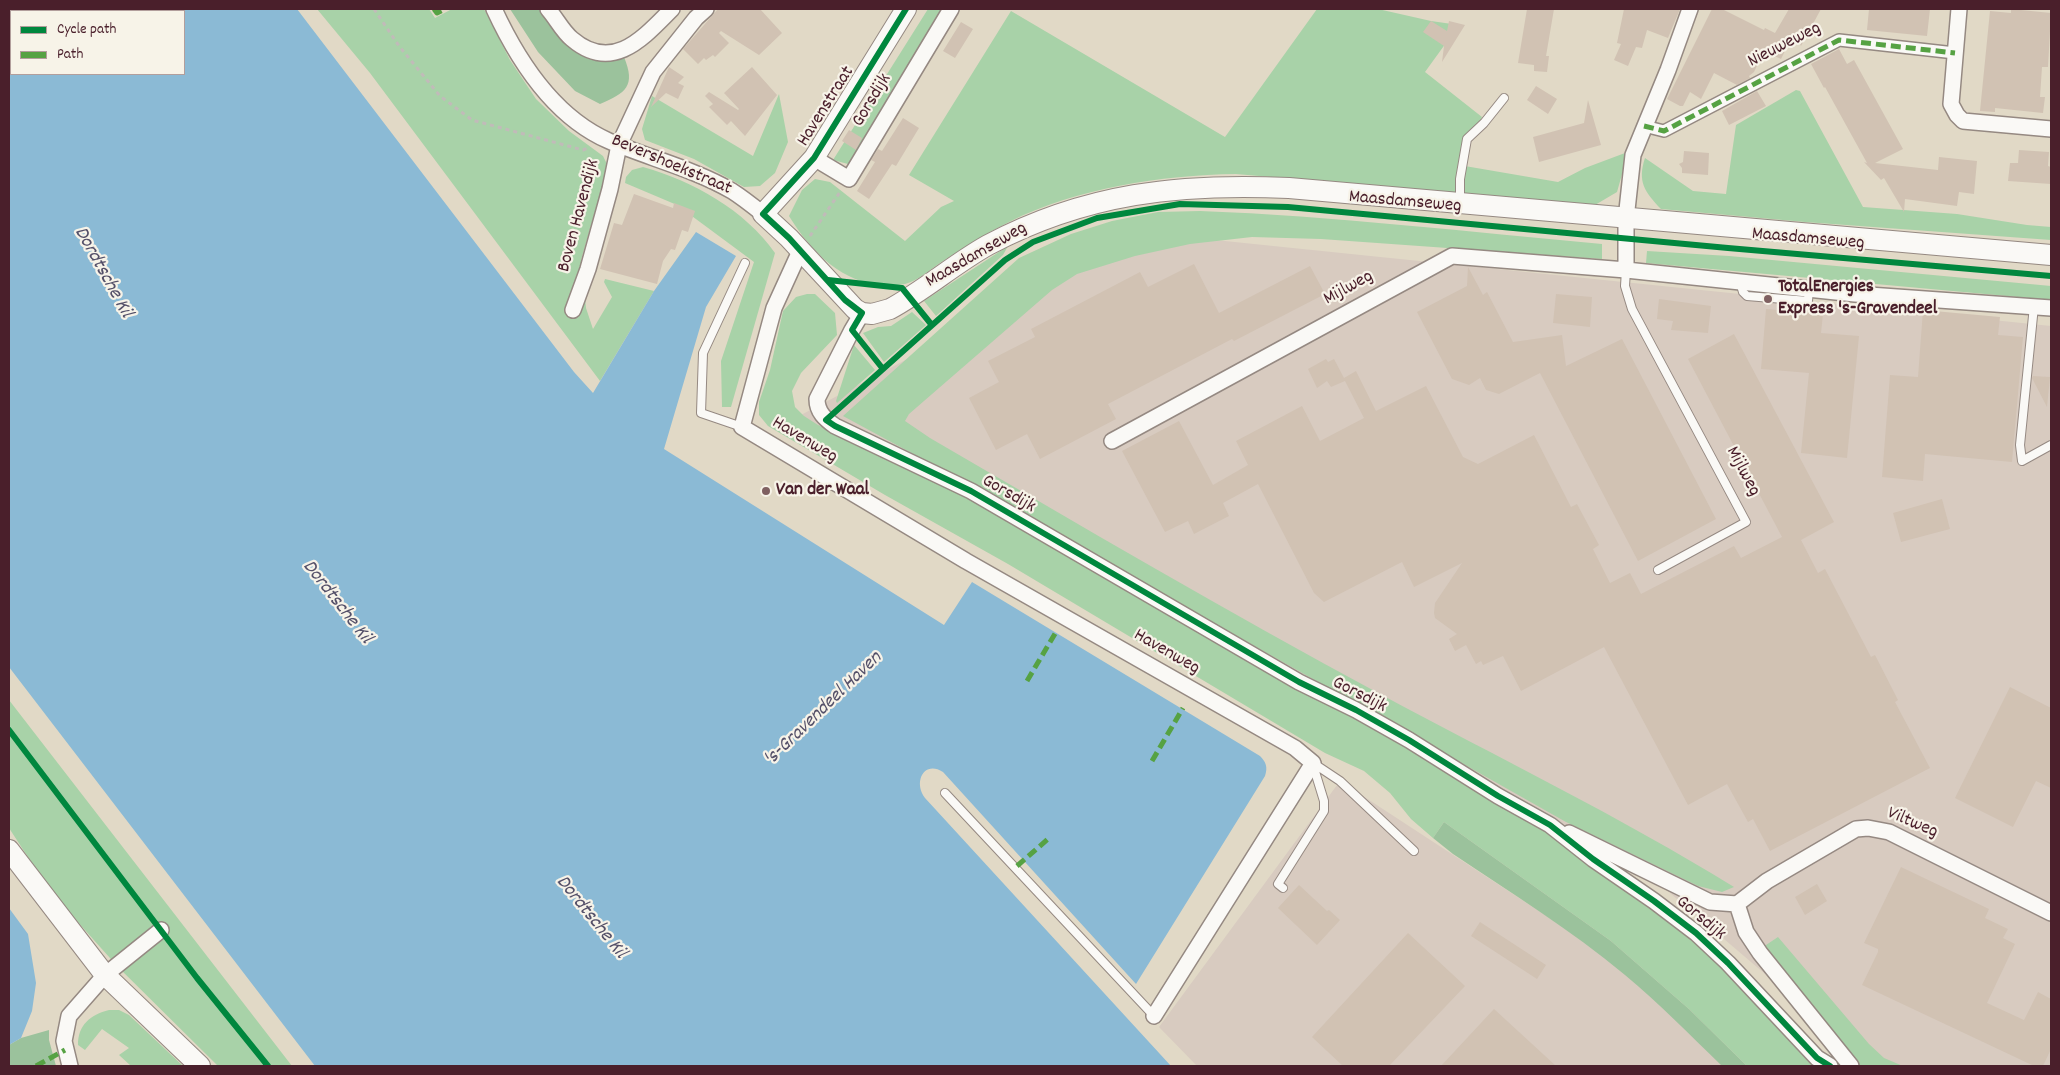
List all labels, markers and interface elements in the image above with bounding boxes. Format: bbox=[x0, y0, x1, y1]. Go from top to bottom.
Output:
legend bbox=[10, 10, 185, 75]
street label: Nieuweweg bbox=[1745, 18, 1825, 74]
text: Cycle path bbox=[57, 19, 116, 41]
text: Path bbox=[57, 44, 83, 66]
street label: Havenstraat bbox=[793, 63, 861, 151]
street label: Gorsdijk bbox=[848, 70, 898, 132]
street label: Bevershoekstraat bbox=[607, 130, 735, 202]
street label: Boven Havendijk bbox=[554, 157, 606, 275]
street label: Maasdamseweg bbox=[1348, 187, 1462, 219]
street label: Maasdamseweg bbox=[922, 218, 1032, 294]
water label: Dordtsche Kil bbox=[67, 223, 137, 323]
street label: Maasdamseweg bbox=[1751, 224, 1865, 256]
street label: Mijlweg bbox=[1320, 266, 1378, 312]
place label: TotalEnergies Express 's-Gravendeel bbox=[1778, 277, 1937, 321]
marker: TotalEnergies Express 's-Gravendeel bbox=[1762, 293, 1774, 305]
street label: Havenweg bbox=[767, 413, 841, 469]
street label: Mijlweg bbox=[1719, 443, 1765, 501]
street label: Gorsdijk bbox=[977, 471, 1039, 519]
place label: Van der Waal bbox=[776, 480, 869, 502]
marker: Van der Waal bbox=[760, 485, 772, 497]
water label: Dordtsche Kil bbox=[296, 556, 376, 650]
street label: Havenweg bbox=[1129, 625, 1203, 681]
water label: 's-Gravendeel Haven bbox=[760, 648, 888, 772]
street label: Gorsdijk bbox=[1328, 673, 1390, 719]
street label: Viltweg bbox=[1883, 803, 1941, 845]
water label: Dordtsche Kil bbox=[549, 872, 631, 964]
street label: Gorsdijk bbox=[1670, 892, 1730, 946]

